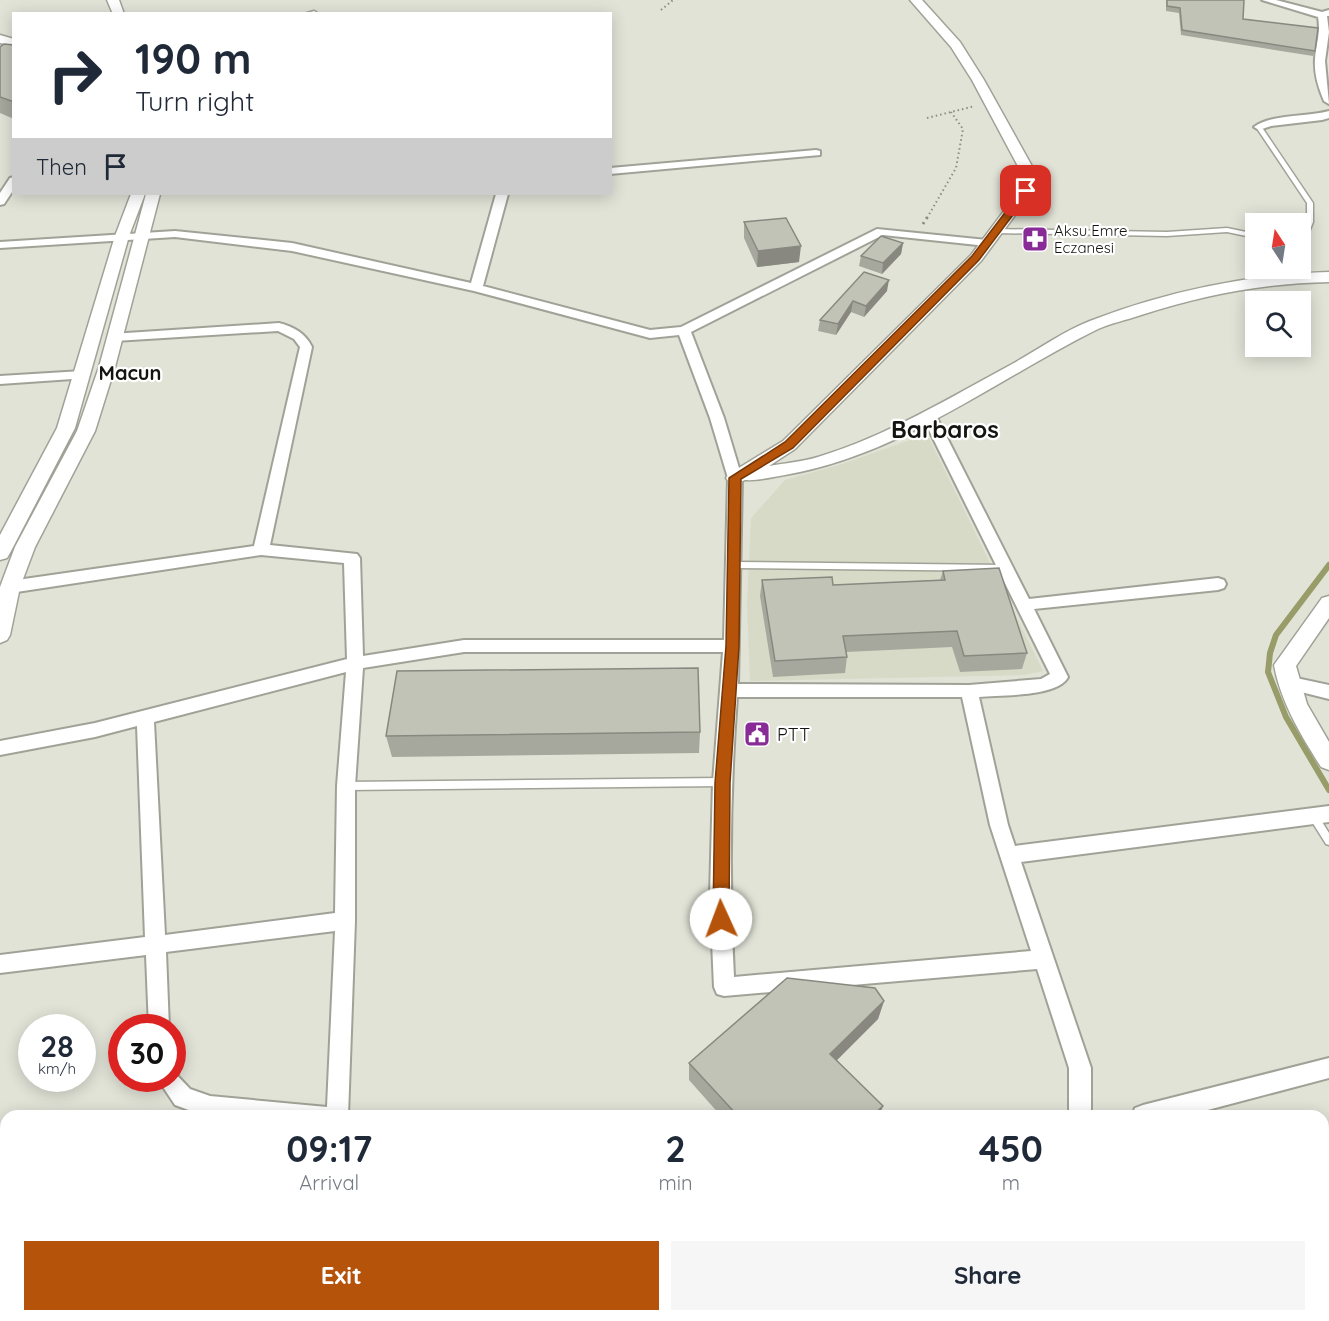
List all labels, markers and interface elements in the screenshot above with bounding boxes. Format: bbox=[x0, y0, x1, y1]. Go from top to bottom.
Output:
text: 190 m bbox=[135, 32, 251, 85]
icon: right bbox=[36, 36, 114, 114]
text: Turn right bbox=[135, 84, 254, 118]
icon: arrive bbox=[99, 150, 132, 183]
text: Then bbox=[36, 153, 87, 181]
pin bbox=[1000, 165, 1051, 216]
icon: arrive bbox=[1009, 174, 1042, 207]
north arrow bbox=[1245, 213, 1311, 279]
map controls bbox=[1245, 213, 1311, 357]
place label: Aksu Emre Eczanesi bbox=[1054, 221, 1127, 257]
pharmacy icon: Aksu Emre Eczanesi bbox=[1020, 224, 1050, 254]
button: search bbox=[1245, 291, 1311, 357]
district label: Macun bbox=[99, 360, 162, 385]
district label: Barbaros bbox=[891, 414, 999, 444]
public building icon: PTT bbox=[742, 719, 772, 749]
place label: PTT bbox=[777, 723, 810, 746]
position arrow bbox=[689, 887, 753, 951]
speed limit sign: 30 bbox=[108, 1014, 186, 1092]
text: 28 bbox=[40, 1027, 74, 1065]
text: km/h bbox=[38, 1059, 76, 1078]
text: 09:17 bbox=[286, 1126, 372, 1171]
text: 2 bbox=[665, 1126, 686, 1171]
text: 450 bbox=[979, 1126, 1043, 1171]
text: Arrival bbox=[299, 1170, 359, 1195]
text: min bbox=[659, 1170, 693, 1195]
text: m bbox=[1002, 1170, 1020, 1195]
button: Exit bbox=[24, 1241, 659, 1310]
button: Share bbox=[671, 1241, 1305, 1310]

